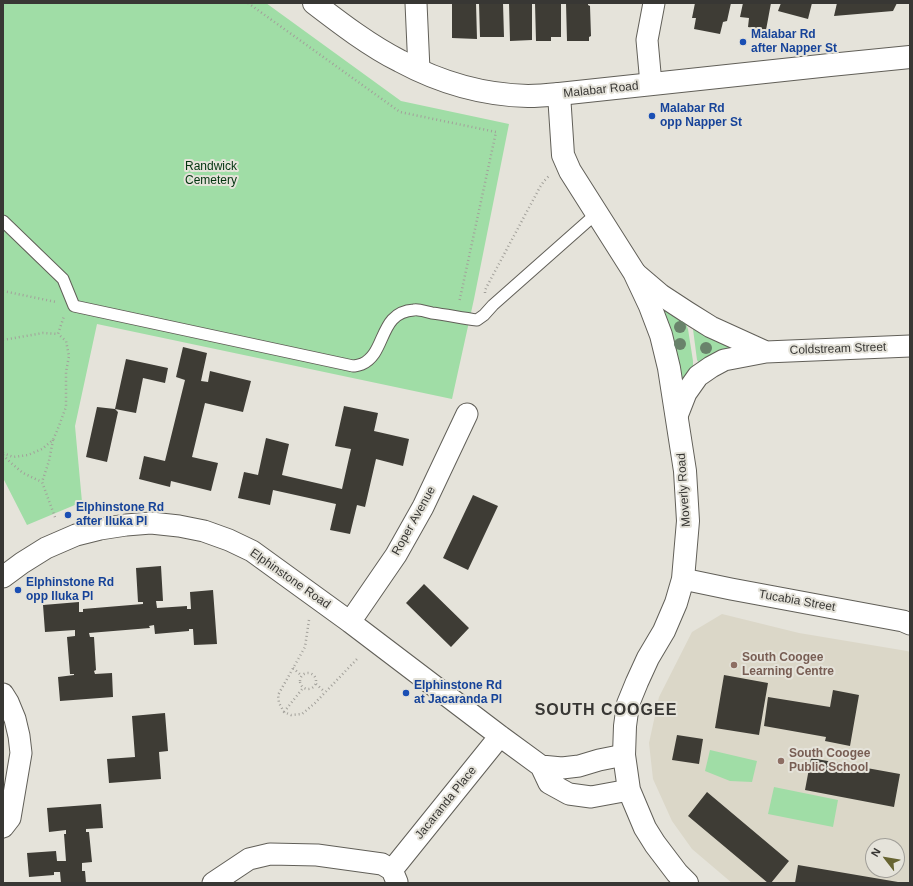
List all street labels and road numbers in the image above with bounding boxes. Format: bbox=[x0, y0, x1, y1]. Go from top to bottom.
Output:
street label: Malabar Road bbox=[563, 79, 639, 101]
street label: Coldstream Street bbox=[789, 340, 887, 358]
street label: Moverly Road bbox=[674, 453, 694, 527]
street label: Roper Avenue bbox=[389, 484, 439, 558]
street label: Elphinstone Road bbox=[247, 546, 333, 612]
street label: Tucabia Street bbox=[758, 587, 836, 615]
street label: Jacaranda Place bbox=[412, 764, 480, 842]

